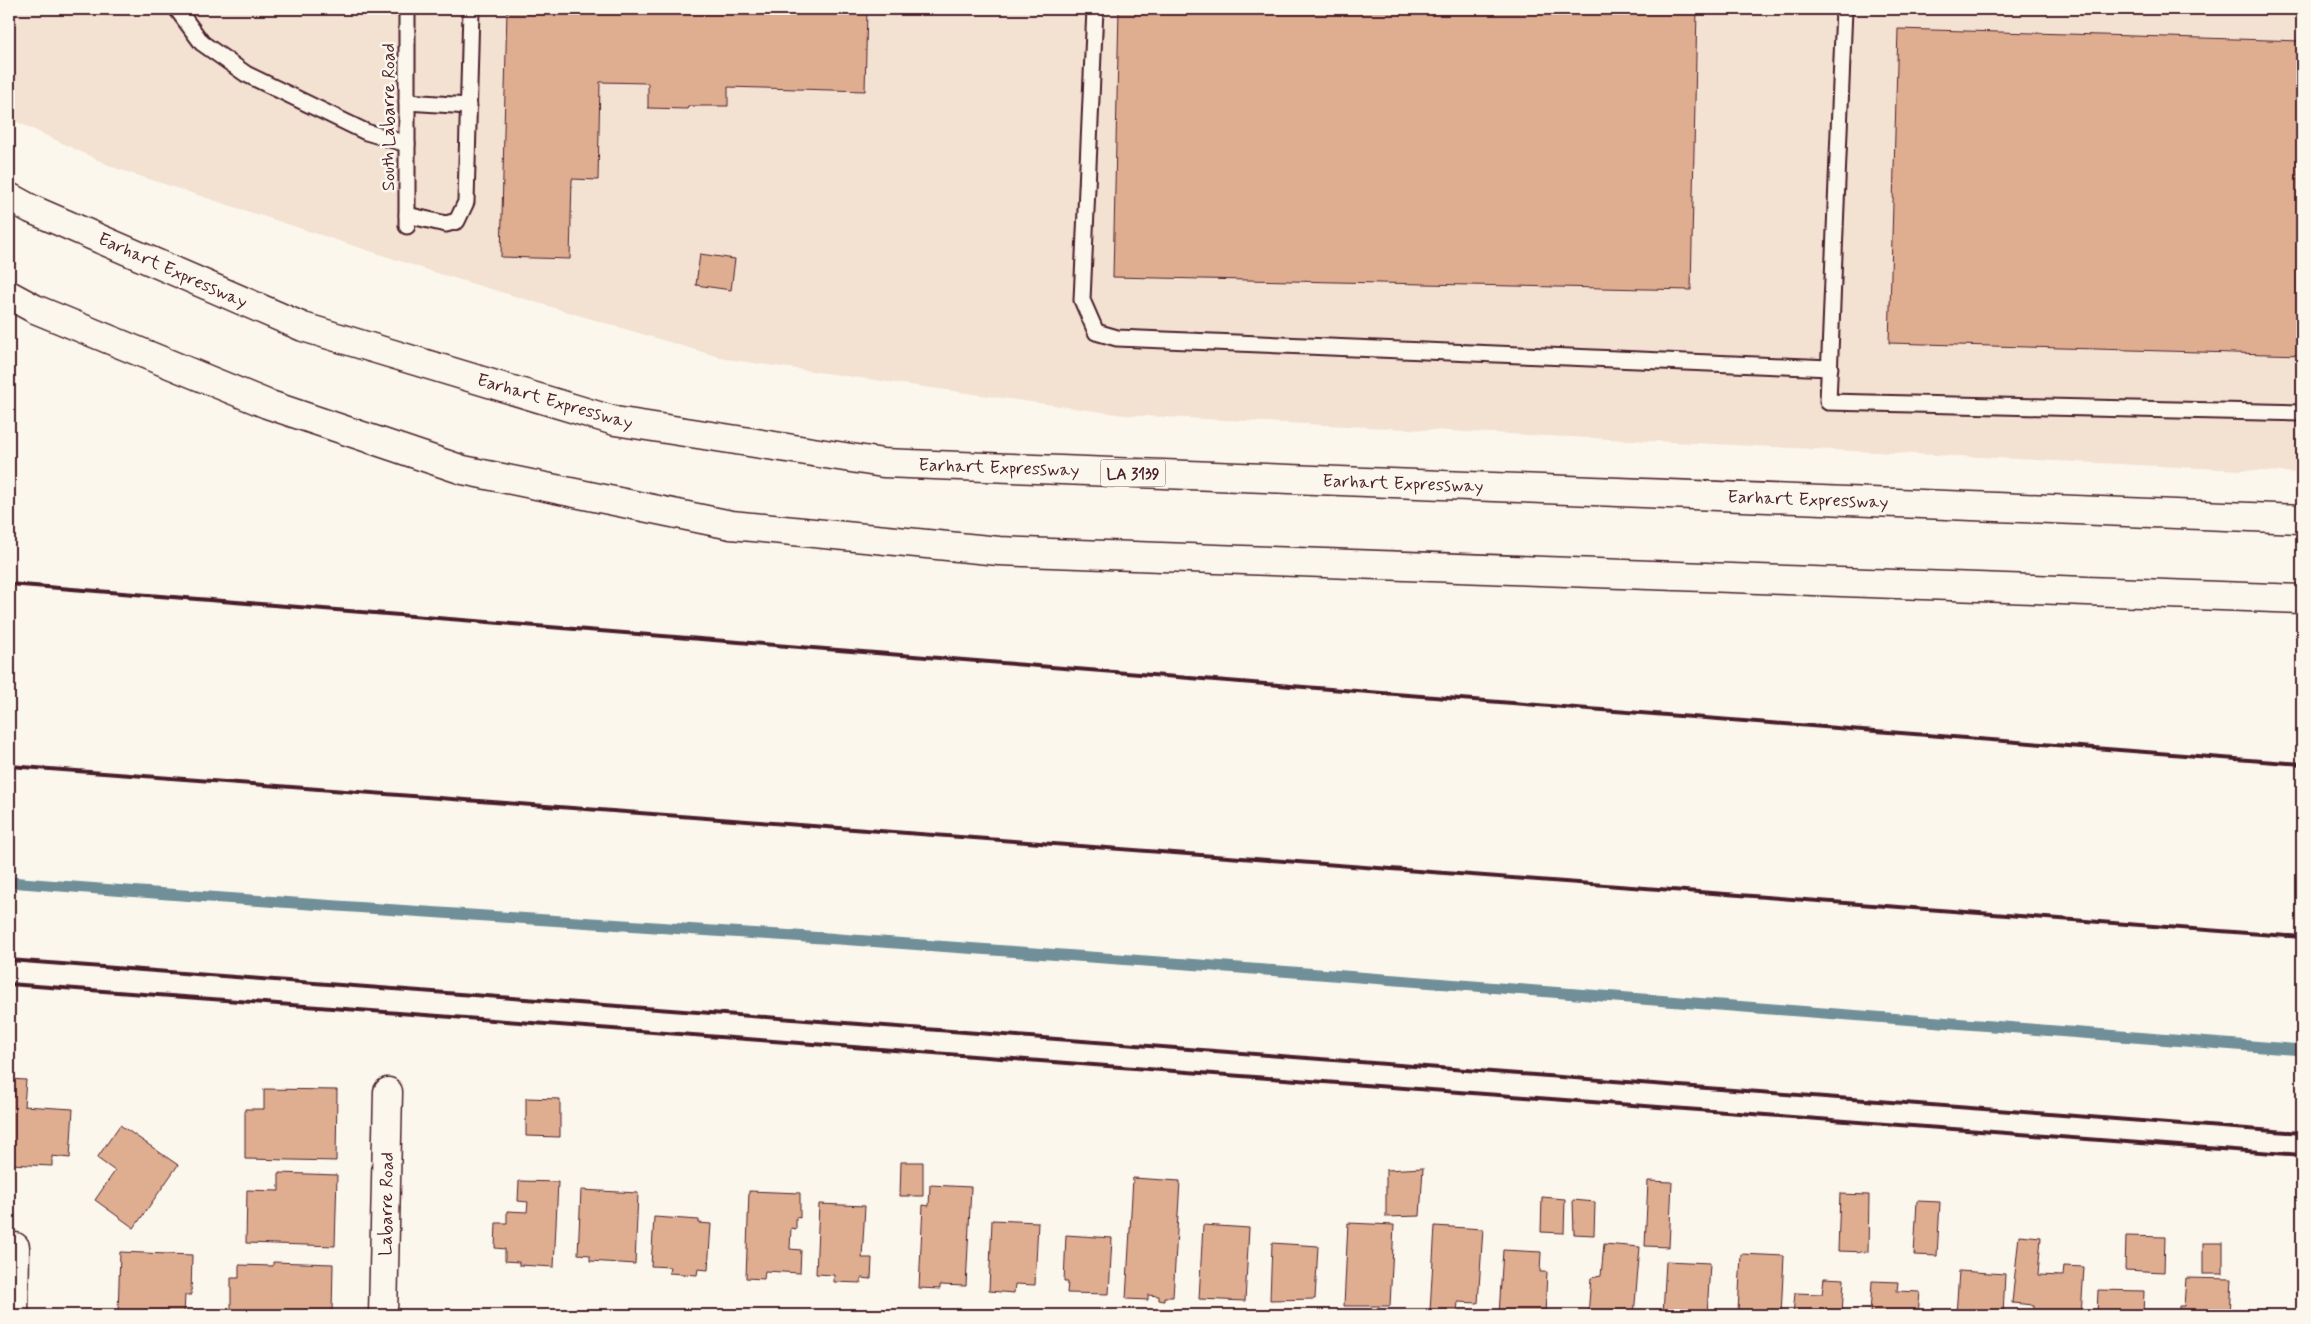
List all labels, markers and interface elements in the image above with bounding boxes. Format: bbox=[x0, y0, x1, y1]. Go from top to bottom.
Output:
street label: South Labarre Road bbox=[377, 43, 401, 191]
street label: Earhart Expressway bbox=[94, 227, 251, 315]
street label: Earhart Expressway bbox=[474, 368, 635, 436]
street label: Earhart Expressway bbox=[918, 453, 1080, 483]
road number: LA 3139 bbox=[1100, 459, 1166, 486]
street label: Earhart Expressway bbox=[1322, 469, 1484, 499]
street label: Earhart Expressway bbox=[1727, 485, 1889, 515]
street label: Labarre Road bbox=[374, 1152, 400, 1256]

